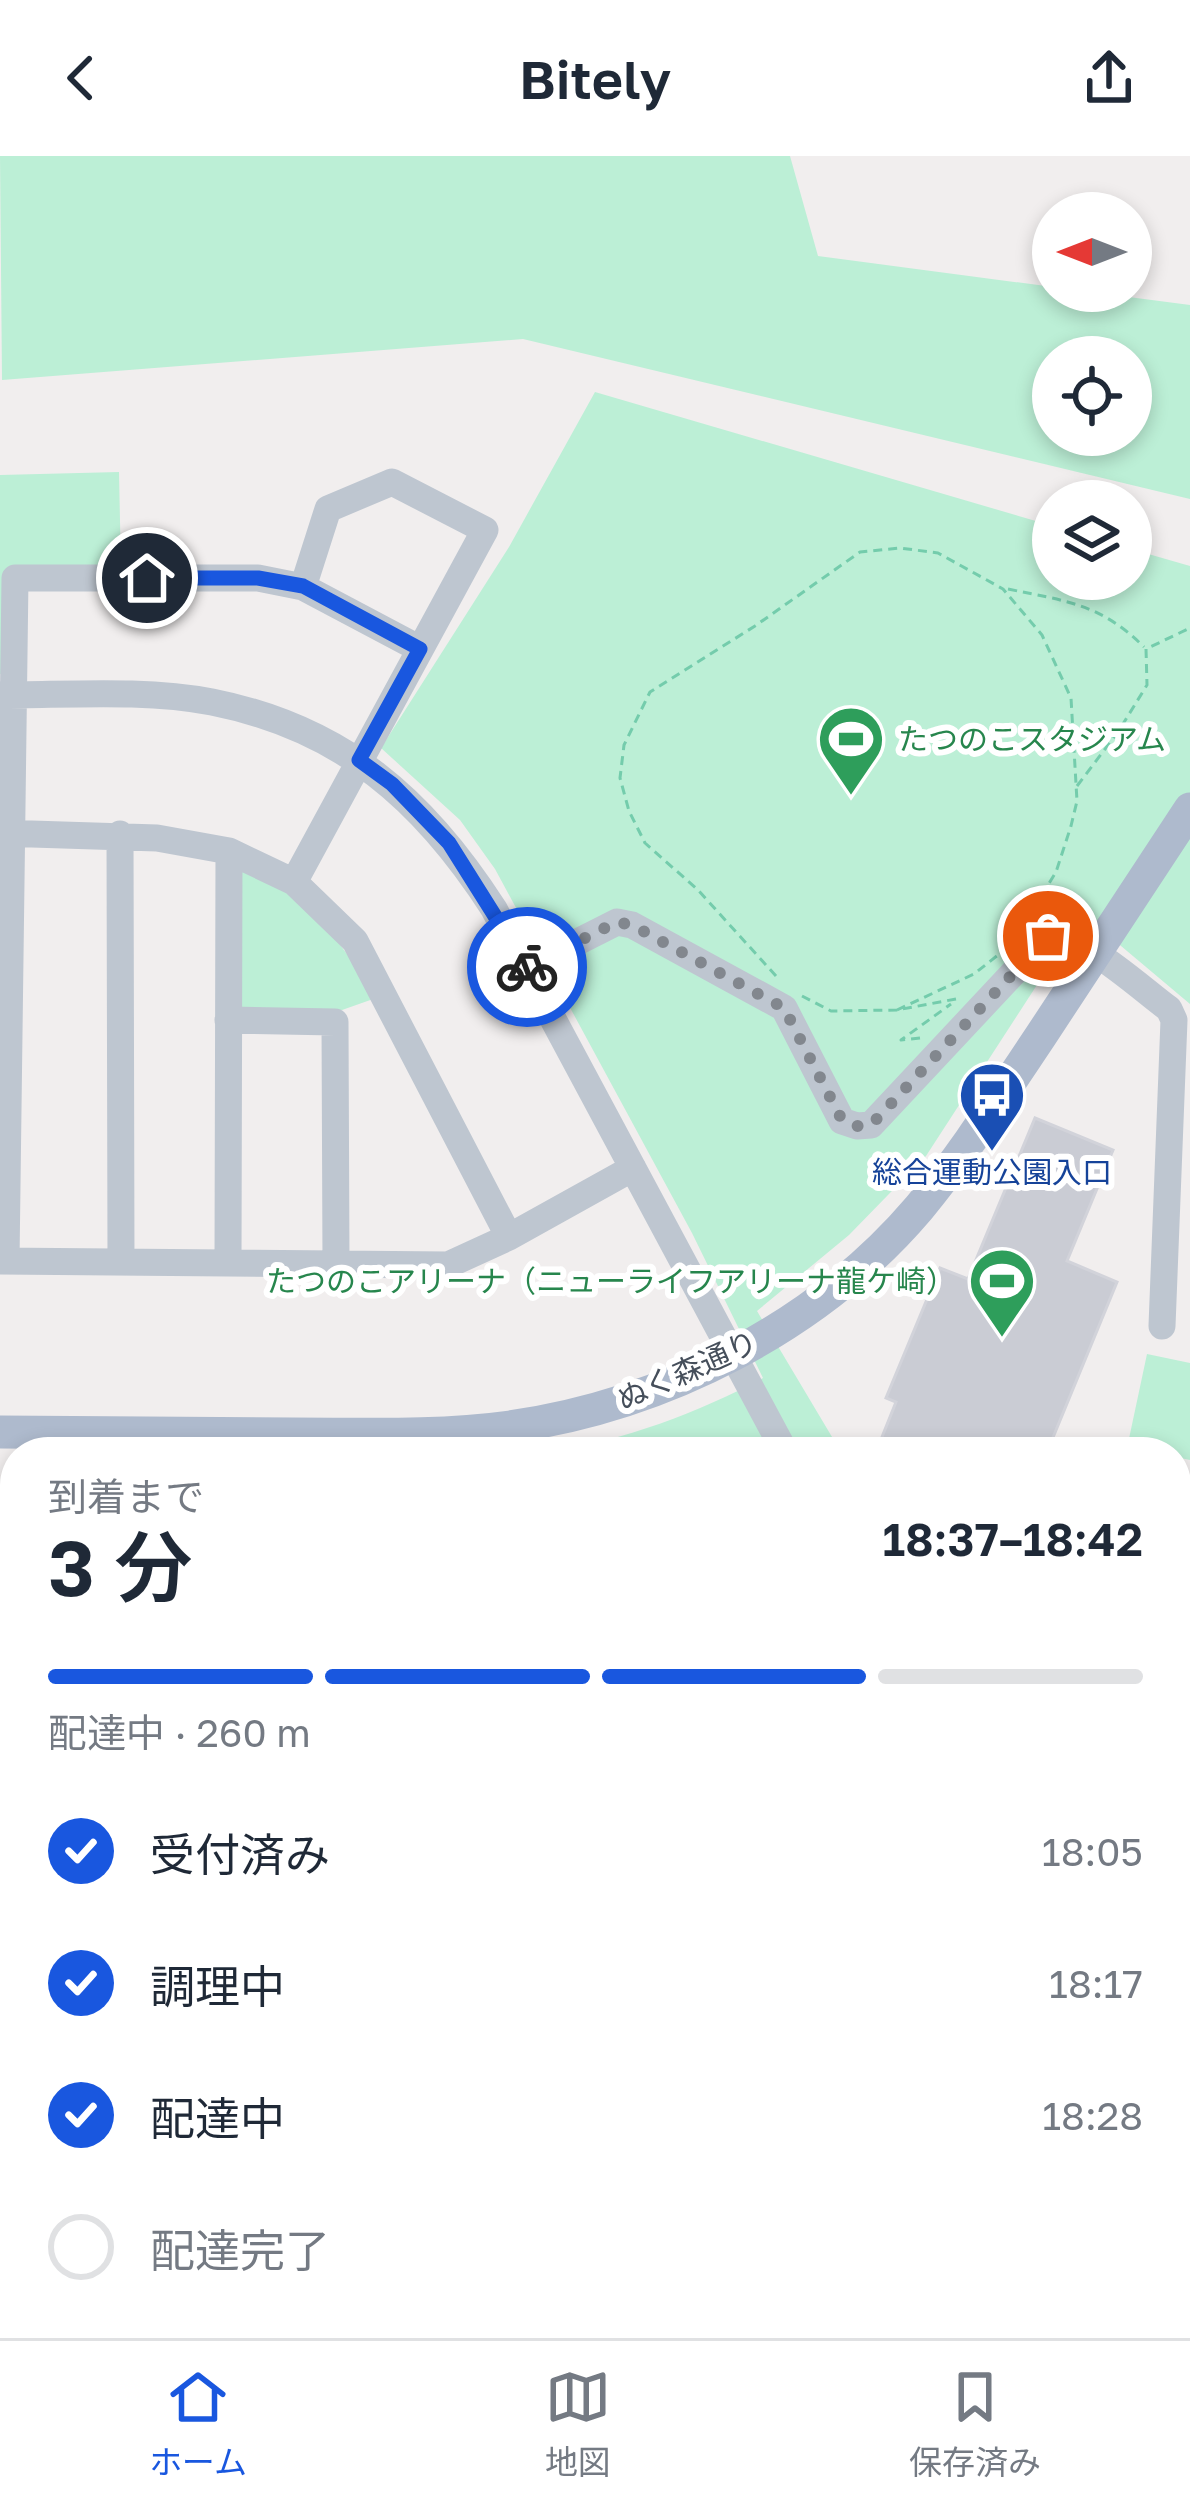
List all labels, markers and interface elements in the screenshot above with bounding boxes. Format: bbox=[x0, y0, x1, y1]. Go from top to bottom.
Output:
icon: back bbox=[48, 45, 114, 111]
icon: share bbox=[1076, 45, 1142, 111]
text: Bitely bbox=[519, 46, 671, 111]
north arrow bbox=[1032, 192, 1152, 312]
map controls bbox=[1032, 192, 1152, 600]
button: locate bbox=[1032, 336, 1152, 456]
button: layers bbox=[1032, 480, 1152, 600]
pin bbox=[96, 527, 198, 629]
icon: home bbox=[114, 545, 180, 611]
sports icon: たつのこスタジアム bbox=[816, 704, 886, 798]
place label: たつのこスタジアム bbox=[898, 721, 1166, 757]
pin bbox=[997, 885, 1099, 987]
icon: bag bbox=[1015, 903, 1081, 969]
courier bbox=[467, 907, 587, 1027]
icon: bike bbox=[494, 934, 560, 1000]
bus stop icon: 総合運動公園入口 bbox=[957, 1060, 1027, 1154]
place label: 総合運動公園入口 bbox=[872, 1154, 1112, 1190]
sports icon: たつのこアリーナ（ニューライフアリーナ龍ケ崎） bbox=[967, 1246, 1037, 1340]
place label: たつのこアリーナ（ニューライフアリーナ龍ケ崎） bbox=[266, 1263, 956, 1299]
street label: ぬく森通り bbox=[611, 1323, 763, 1417]
text: 到着まで bbox=[48, 1473, 204, 1520]
text: 18:37–18:42 bbox=[883, 1512, 1143, 1566]
text: 3 分 bbox=[48, 1520, 193, 1613]
text: 配達中 · 260 m bbox=[48, 1709, 311, 1756]
icon: check bbox=[48, 1818, 114, 1884]
text: 受付済み bbox=[150, 1827, 330, 1881]
text: 18:05 bbox=[1042, 1828, 1143, 1875]
icon: check bbox=[48, 1950, 114, 2016]
text: 調理中 bbox=[150, 1959, 285, 2013]
text: 18:17 bbox=[1049, 1960, 1143, 2007]
icon: check bbox=[48, 2082, 114, 2148]
text: 配達中 bbox=[150, 2091, 285, 2145]
text: 18:28 bbox=[1042, 2092, 1143, 2139]
text: 配達完了 bbox=[150, 2223, 330, 2277]
tab: ホーム bbox=[149, 2364, 247, 2484]
tab: 地図 bbox=[545, 2364, 611, 2484]
tab: 保存済み bbox=[909, 2364, 1041, 2484]

